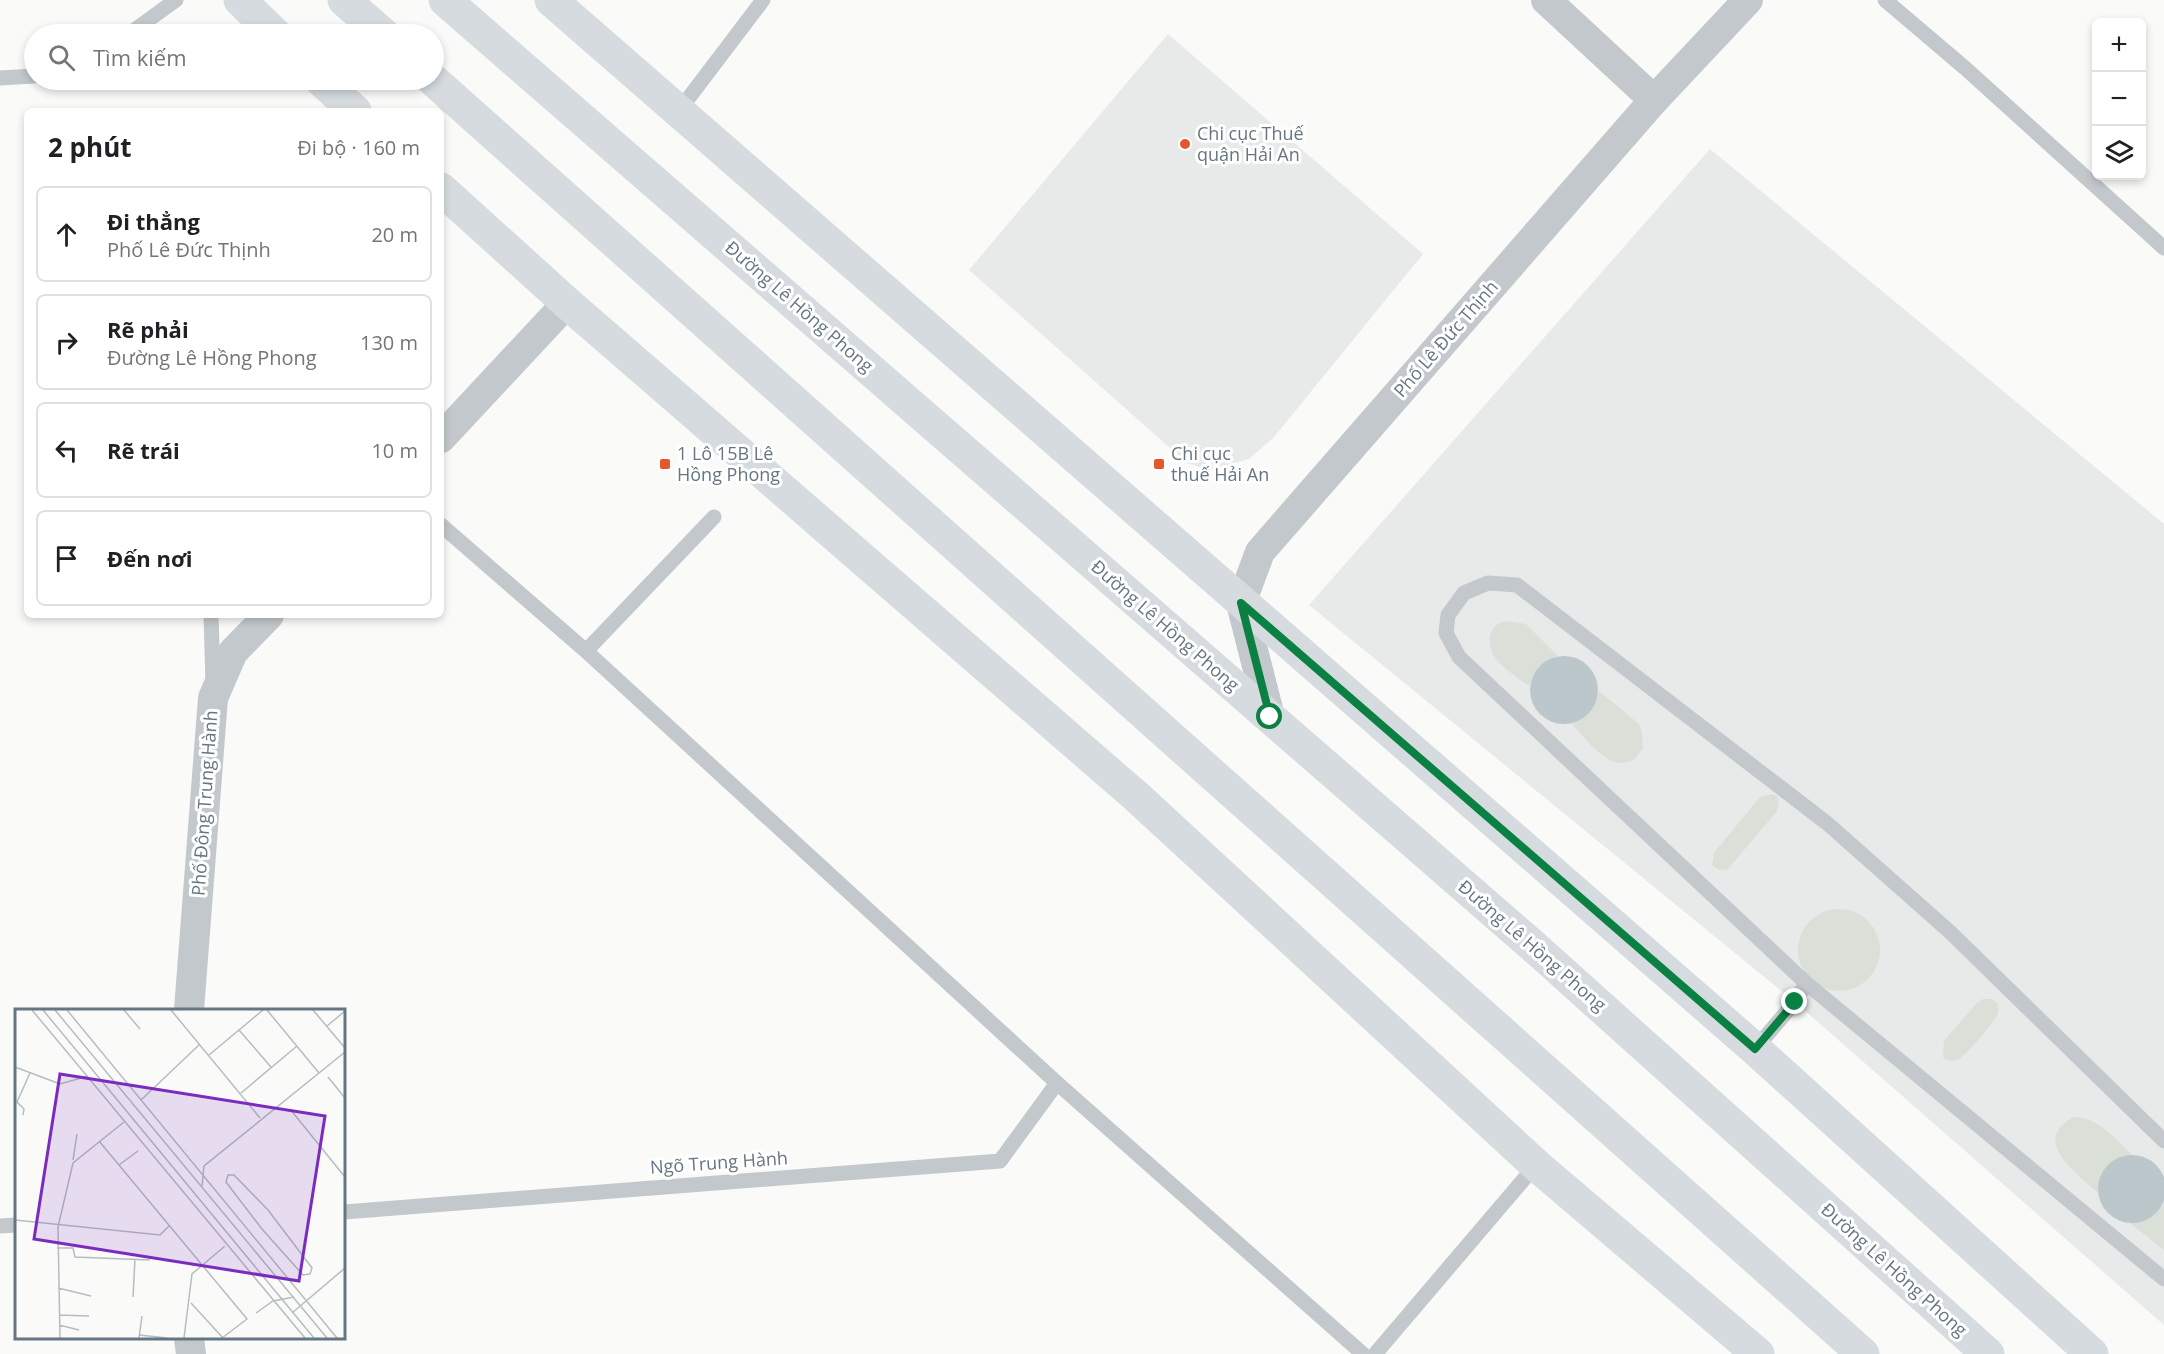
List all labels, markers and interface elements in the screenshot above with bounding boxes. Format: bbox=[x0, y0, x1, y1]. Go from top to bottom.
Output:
map controls bbox=[2092, 18, 2146, 180]
button: + bbox=[2092, 18, 2146, 72]
search box bbox=[24, 24, 444, 90]
icon: search bbox=[45, 41, 78, 74]
text: Tìm kiếm bbox=[93, 42, 187, 72]
button: − bbox=[2092, 72, 2146, 126]
place label: Chi cục Thuế quận Hải An bbox=[1197, 121, 1304, 166]
button: layers bbox=[2092, 126, 2146, 180]
text: 2 phút bbox=[48, 129, 132, 165]
text: Đi bộ · 160 m bbox=[297, 134, 420, 161]
marker: Chi cục Thuế quận Hải An bbox=[1178, 137, 1192, 151]
text: Đi thẳng bbox=[107, 206, 200, 236]
icon: ahead bbox=[50, 218, 83, 251]
text: 20 m bbox=[371, 221, 418, 248]
street label: Đường Lê Hồng Phong bbox=[721, 235, 879, 377]
text: Phố Lê Đức Thịnh bbox=[107, 236, 271, 263]
street label: Phố Lê Đức Thịnh bbox=[1388, 275, 1503, 402]
text: Rẽ phải bbox=[107, 314, 189, 344]
icon: right bbox=[50, 326, 83, 359]
text: 130 m bbox=[360, 329, 418, 356]
text: Đường Lê Hồng Phong bbox=[107, 344, 317, 371]
icon: left bbox=[50, 434, 83, 467]
text: Rẽ trái bbox=[107, 435, 180, 465]
text: 10 m bbox=[371, 437, 418, 464]
place label: 1 Lô 15B Lê Hồng Phong bbox=[677, 441, 780, 486]
place label: Chi cục thuế Hải An bbox=[1171, 441, 1269, 486]
marker: 1 Lô 15B Lê Hồng Phong bbox=[658, 457, 672, 471]
marker: Chi cục thuế Hải An bbox=[1152, 457, 1166, 471]
icon: arrive bbox=[50, 542, 83, 575]
text: Đến nơi bbox=[107, 543, 193, 573]
street label: Đường Lê Hồng Phong bbox=[1087, 554, 1245, 696]
route start bbox=[1256, 703, 1282, 729]
street label: Phố Đông Trung Hành bbox=[186, 709, 222, 896]
street label: Đường Lê Hồng Phong bbox=[1454, 874, 1612, 1016]
route end bbox=[1781, 988, 1807, 1014]
inset map bbox=[15, 1009, 345, 1339]
street label: Ngõ Trung Hành bbox=[649, 1145, 789, 1179]
street label: Đường Lê Hồng Phong bbox=[1817, 1197, 1973, 1341]

